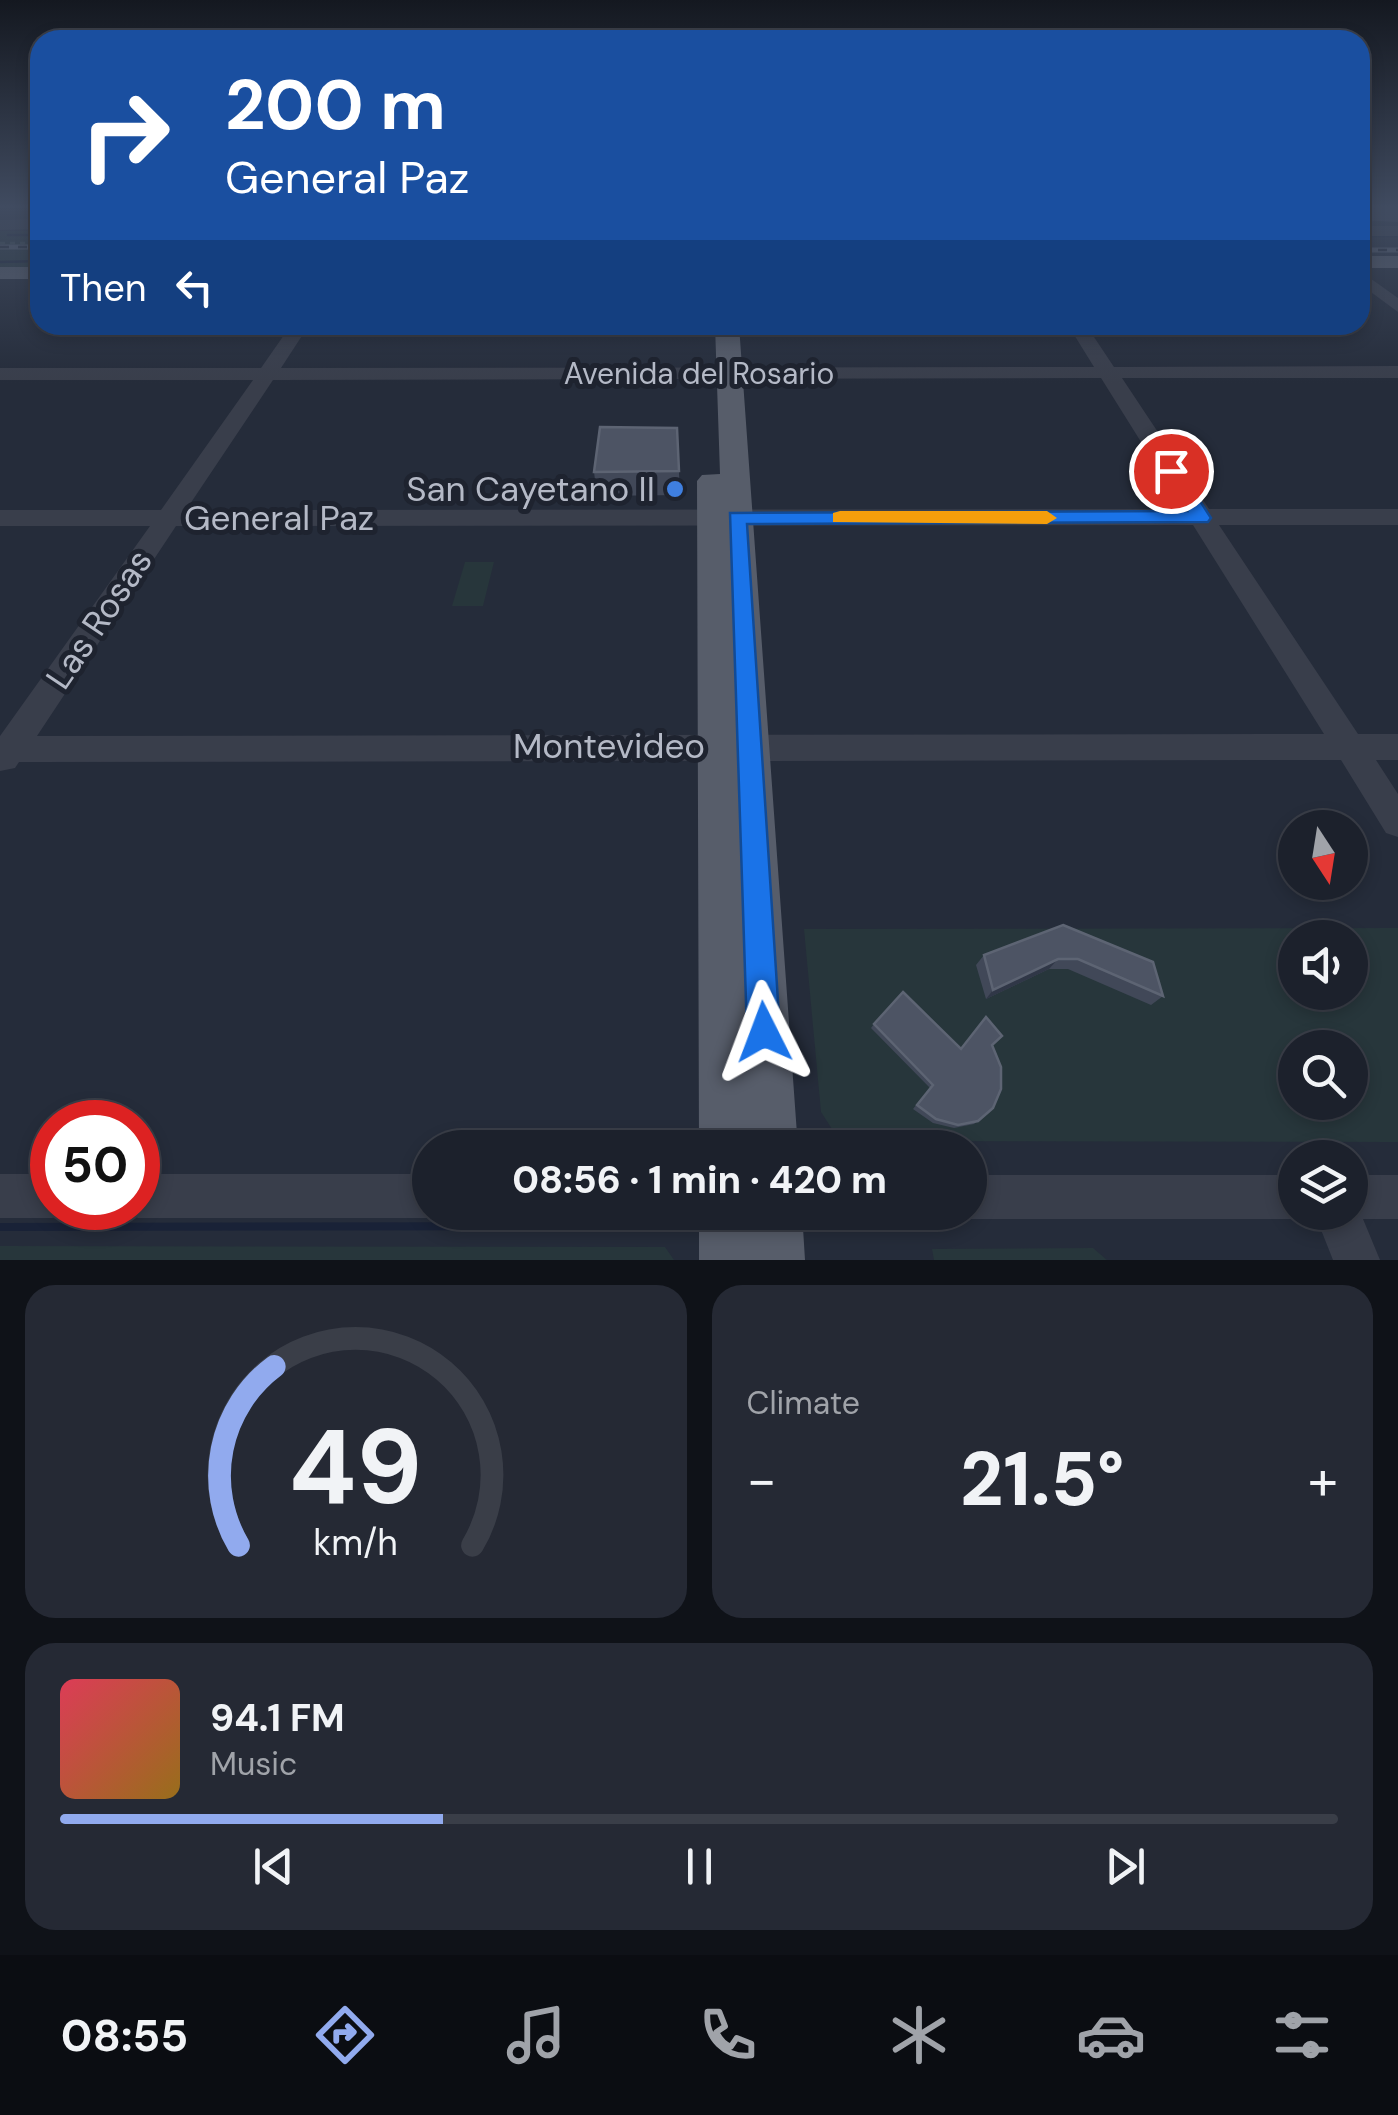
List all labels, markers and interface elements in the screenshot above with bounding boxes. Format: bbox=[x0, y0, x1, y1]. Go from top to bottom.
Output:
text: 200 m bbox=[225, 60, 446, 151]
icon: right bbox=[60, 70, 190, 200]
text: General Paz bbox=[225, 148, 469, 207]
icon: left bbox=[167, 260, 222, 315]
text: Then bbox=[60, 263, 147, 313]
street label: Avenida del Rosario bbox=[564, 354, 834, 393]
pin bbox=[1129, 429, 1214, 514]
icon: arrive bbox=[1144, 444, 1199, 499]
place label: San Cayetano II bbox=[406, 466, 655, 512]
marker: San Cayetano II bbox=[664, 478, 686, 500]
street label: General Paz bbox=[184, 495, 374, 541]
street label: Las Rosas bbox=[35, 540, 163, 698]
street label: Montevideo bbox=[513, 723, 705, 769]
north arrow bbox=[1278, 810, 1368, 900]
map controls bbox=[1278, 810, 1368, 1230]
button: sound bbox=[1278, 920, 1368, 1010]
position arrow bbox=[712, 980, 816, 1084]
button: search bbox=[1278, 1030, 1368, 1120]
speed limit sign: 50 bbox=[30, 1100, 160, 1230]
button: layers bbox=[1278, 1140, 1368, 1230]
text: 08:56 · 1 min · 420 m bbox=[512, 1155, 887, 1205]
text: Climate bbox=[747, 1382, 860, 1424]
text: 49 bbox=[289, 1400, 423, 1535]
text: 21.5° bbox=[960, 1431, 1124, 1528]
text: − bbox=[747, 1444, 777, 1516]
text: + bbox=[1308, 1444, 1338, 1516]
text: km/h bbox=[314, 1520, 398, 1566]
text: 94.1 FM bbox=[210, 1693, 345, 1743]
text: Music bbox=[210, 1743, 297, 1785]
icon: previous bbox=[246, 1839, 301, 1894]
icon: pause bbox=[672, 1839, 727, 1894]
icon: next bbox=[1098, 1839, 1153, 1894]
icon: directions bbox=[310, 2000, 380, 2070]
icon: music bbox=[501, 2000, 571, 2070]
icon: phone bbox=[693, 2000, 763, 2070]
icon: climate bbox=[884, 2000, 954, 2070]
icon: car bbox=[1076, 2000, 1146, 2070]
icon: filters bbox=[1267, 2000, 1337, 2070]
text: 08:55 bbox=[61, 2006, 188, 2065]

